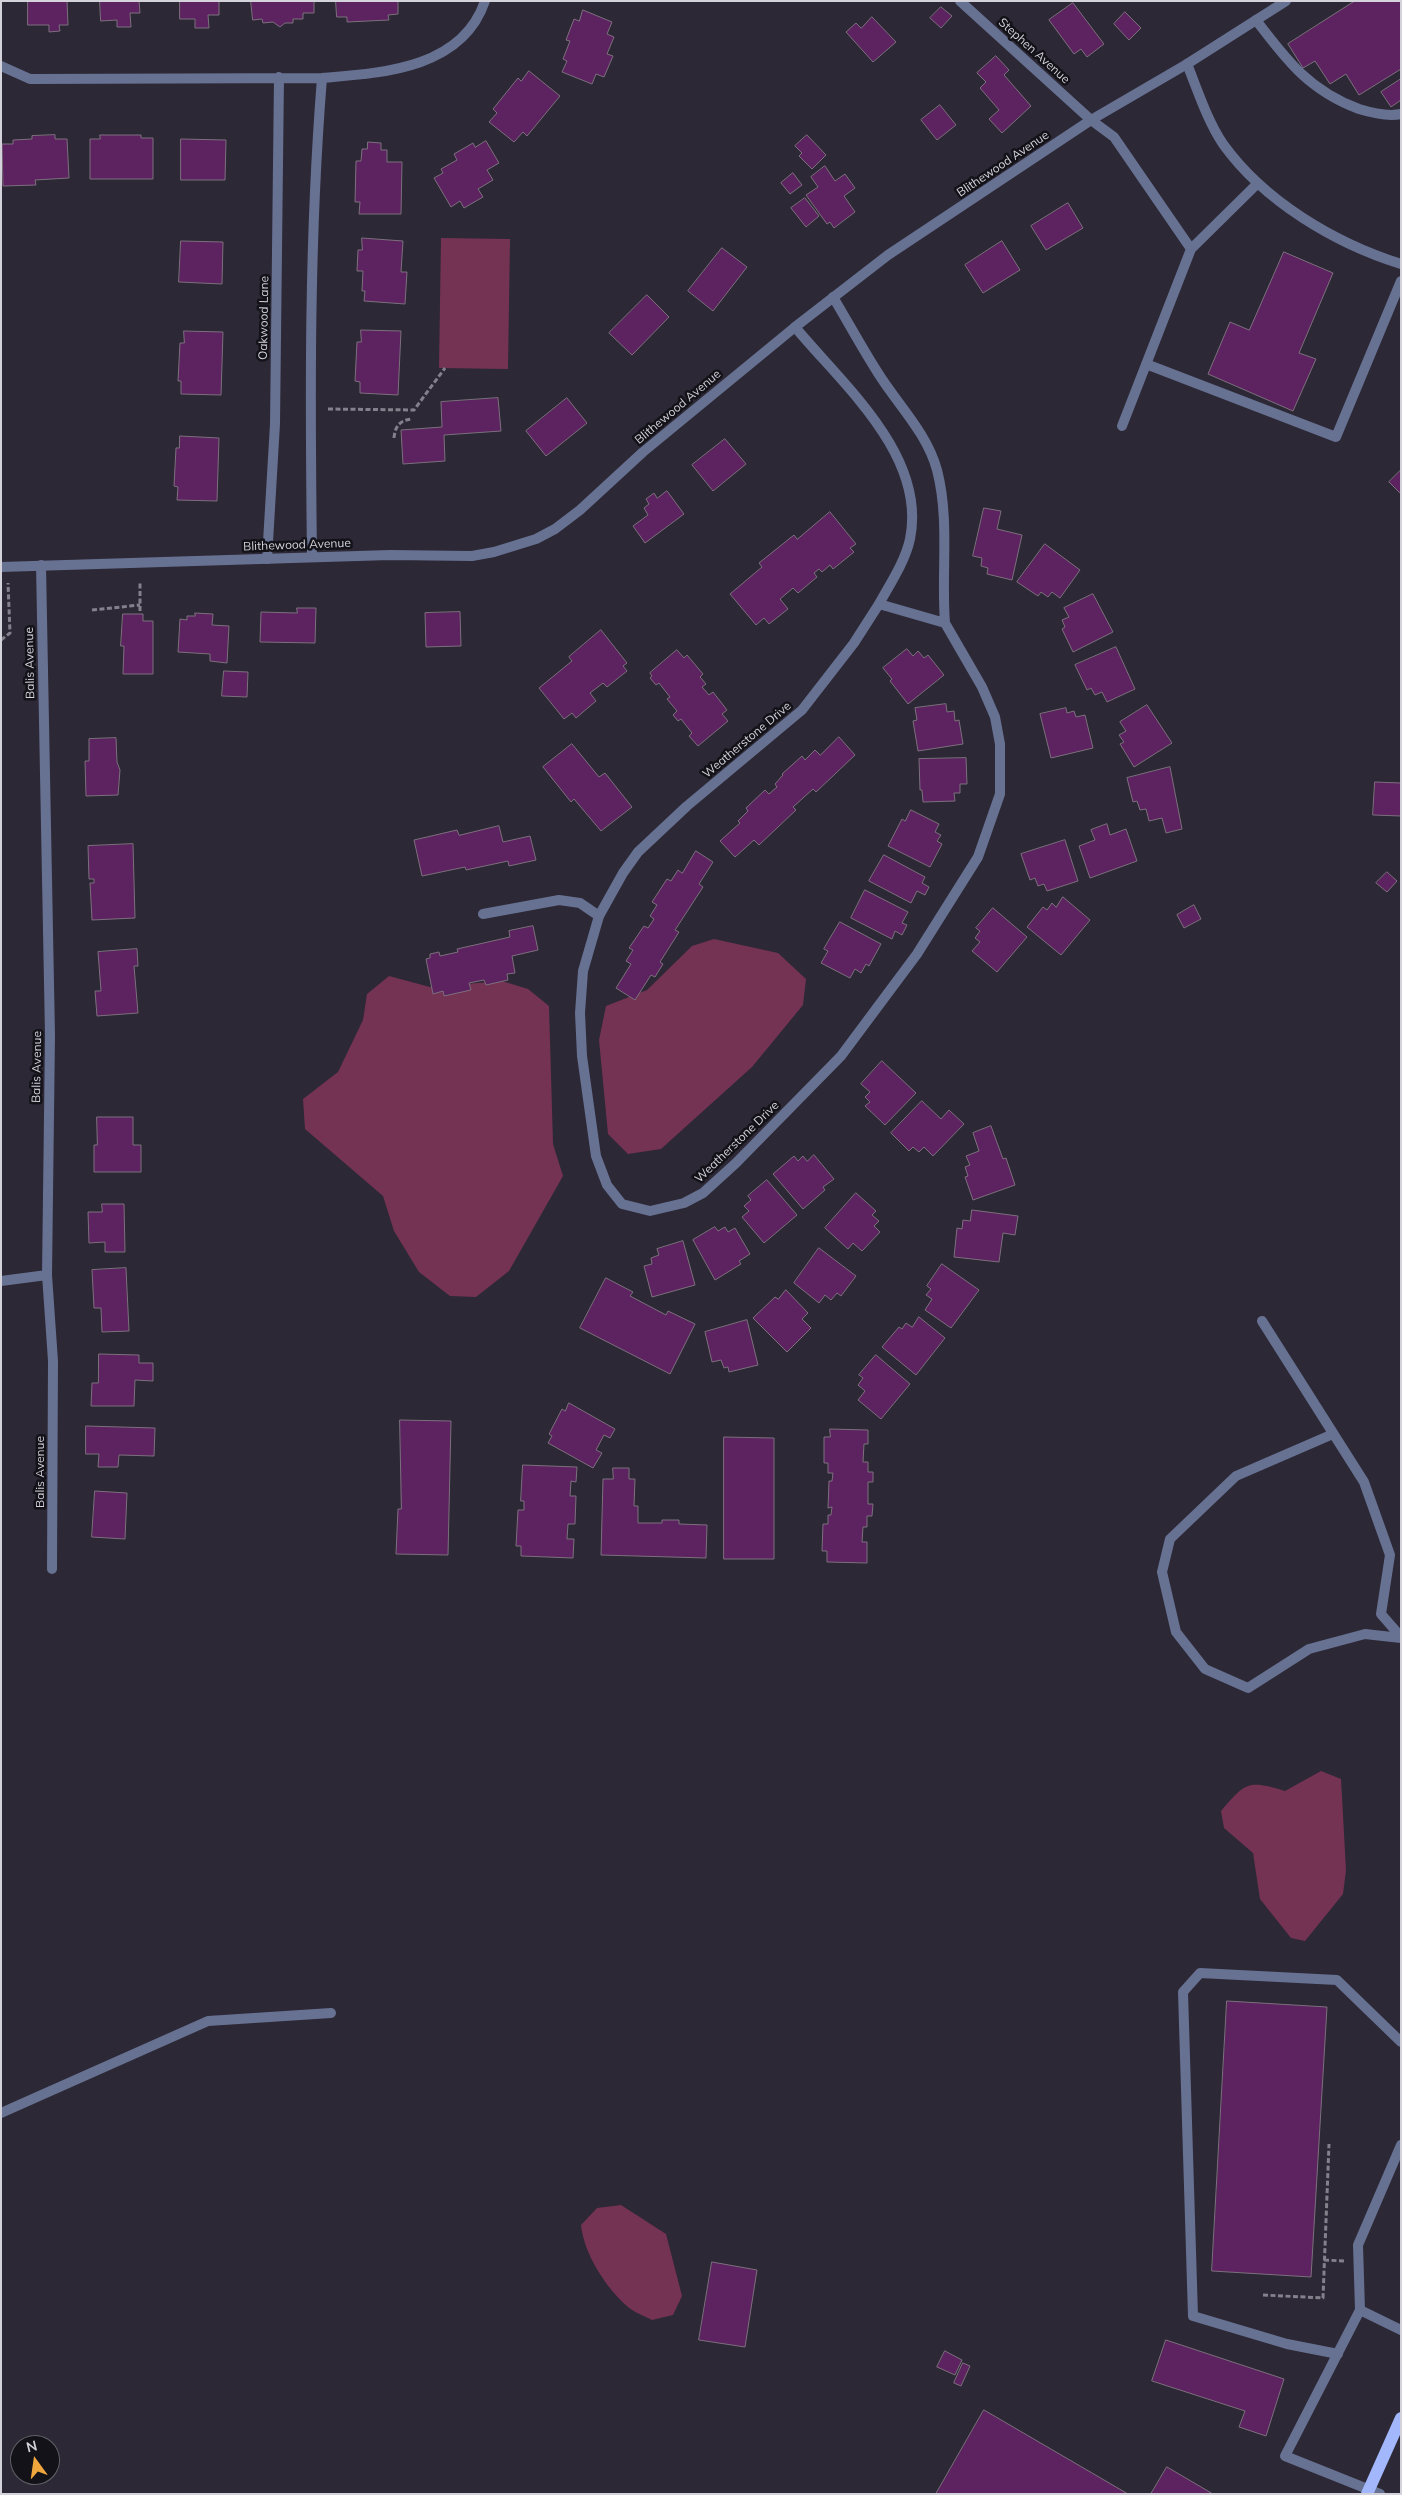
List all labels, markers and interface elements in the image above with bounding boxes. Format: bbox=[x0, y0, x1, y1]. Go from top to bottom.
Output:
street label: Stephen Avenue bbox=[995, 15, 1073, 87]
street label: Blithewood Avenue bbox=[954, 128, 1052, 200]
street label: Oakwood Lane bbox=[256, 276, 272, 360]
street label: Blithewood Avenue bbox=[632, 367, 724, 447]
street label: Blithewood Avenue bbox=[243, 536, 351, 554]
street label: Balis Avenue bbox=[22, 627, 38, 699]
street label: Weatherstone Drive bbox=[700, 699, 794, 781]
street label: Balis Avenue bbox=[29, 1031, 45, 1103]
street label: Weatherstone Drive bbox=[692, 1098, 782, 1186]
street label: Balis Avenue bbox=[33, 1436, 47, 1508]
north arrow bbox=[10, 2435, 60, 2485]
text: N bbox=[24, 2436, 39, 2456]

